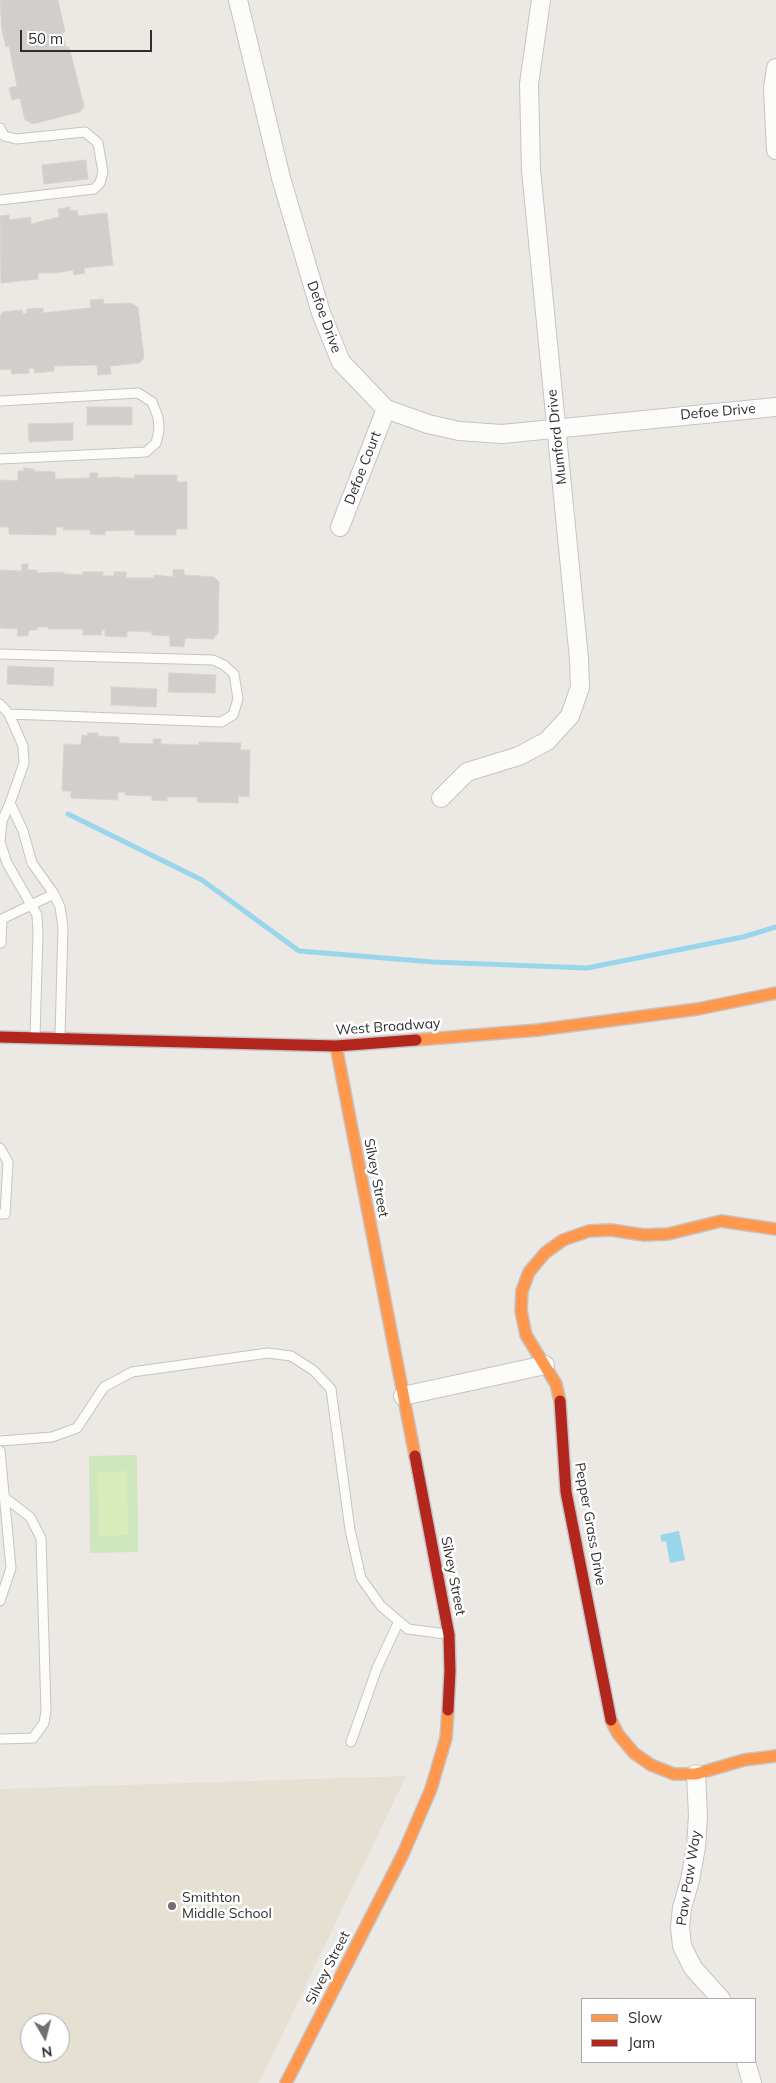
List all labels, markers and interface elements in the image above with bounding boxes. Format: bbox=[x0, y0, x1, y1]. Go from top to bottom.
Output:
scale bar bbox=[22, 20, 155, 52]
text: 50 m bbox=[28, 29, 63, 48]
street label: Defoe Drive bbox=[303, 279, 345, 355]
street label: Mumford Drive bbox=[544, 388, 570, 486]
street label: Defoe Drive bbox=[680, 400, 756, 424]
street label: Defoe Court bbox=[341, 429, 385, 507]
street label: West Broadway bbox=[335, 1015, 441, 1039]
street label: Silvey Street bbox=[360, 1137, 392, 1219]
street label: Pepper Grass Drive bbox=[571, 1461, 609, 1587]
street label: Silvey Street bbox=[437, 1535, 469, 1617]
street label: Paw Paw Way bbox=[673, 1829, 705, 1927]
place label: Smithton Middle School bbox=[182, 1890, 272, 1922]
marker: Smithton Middle School bbox=[166, 1900, 178, 1912]
street label: Silvey Street bbox=[302, 1929, 354, 2007]
legend bbox=[581, 1998, 756, 2063]
text: Slow bbox=[628, 2008, 662, 2027]
north arrow bbox=[20, 2013, 70, 2063]
text: Jam bbox=[628, 2033, 655, 2052]
text: N bbox=[40, 2042, 53, 2062]

